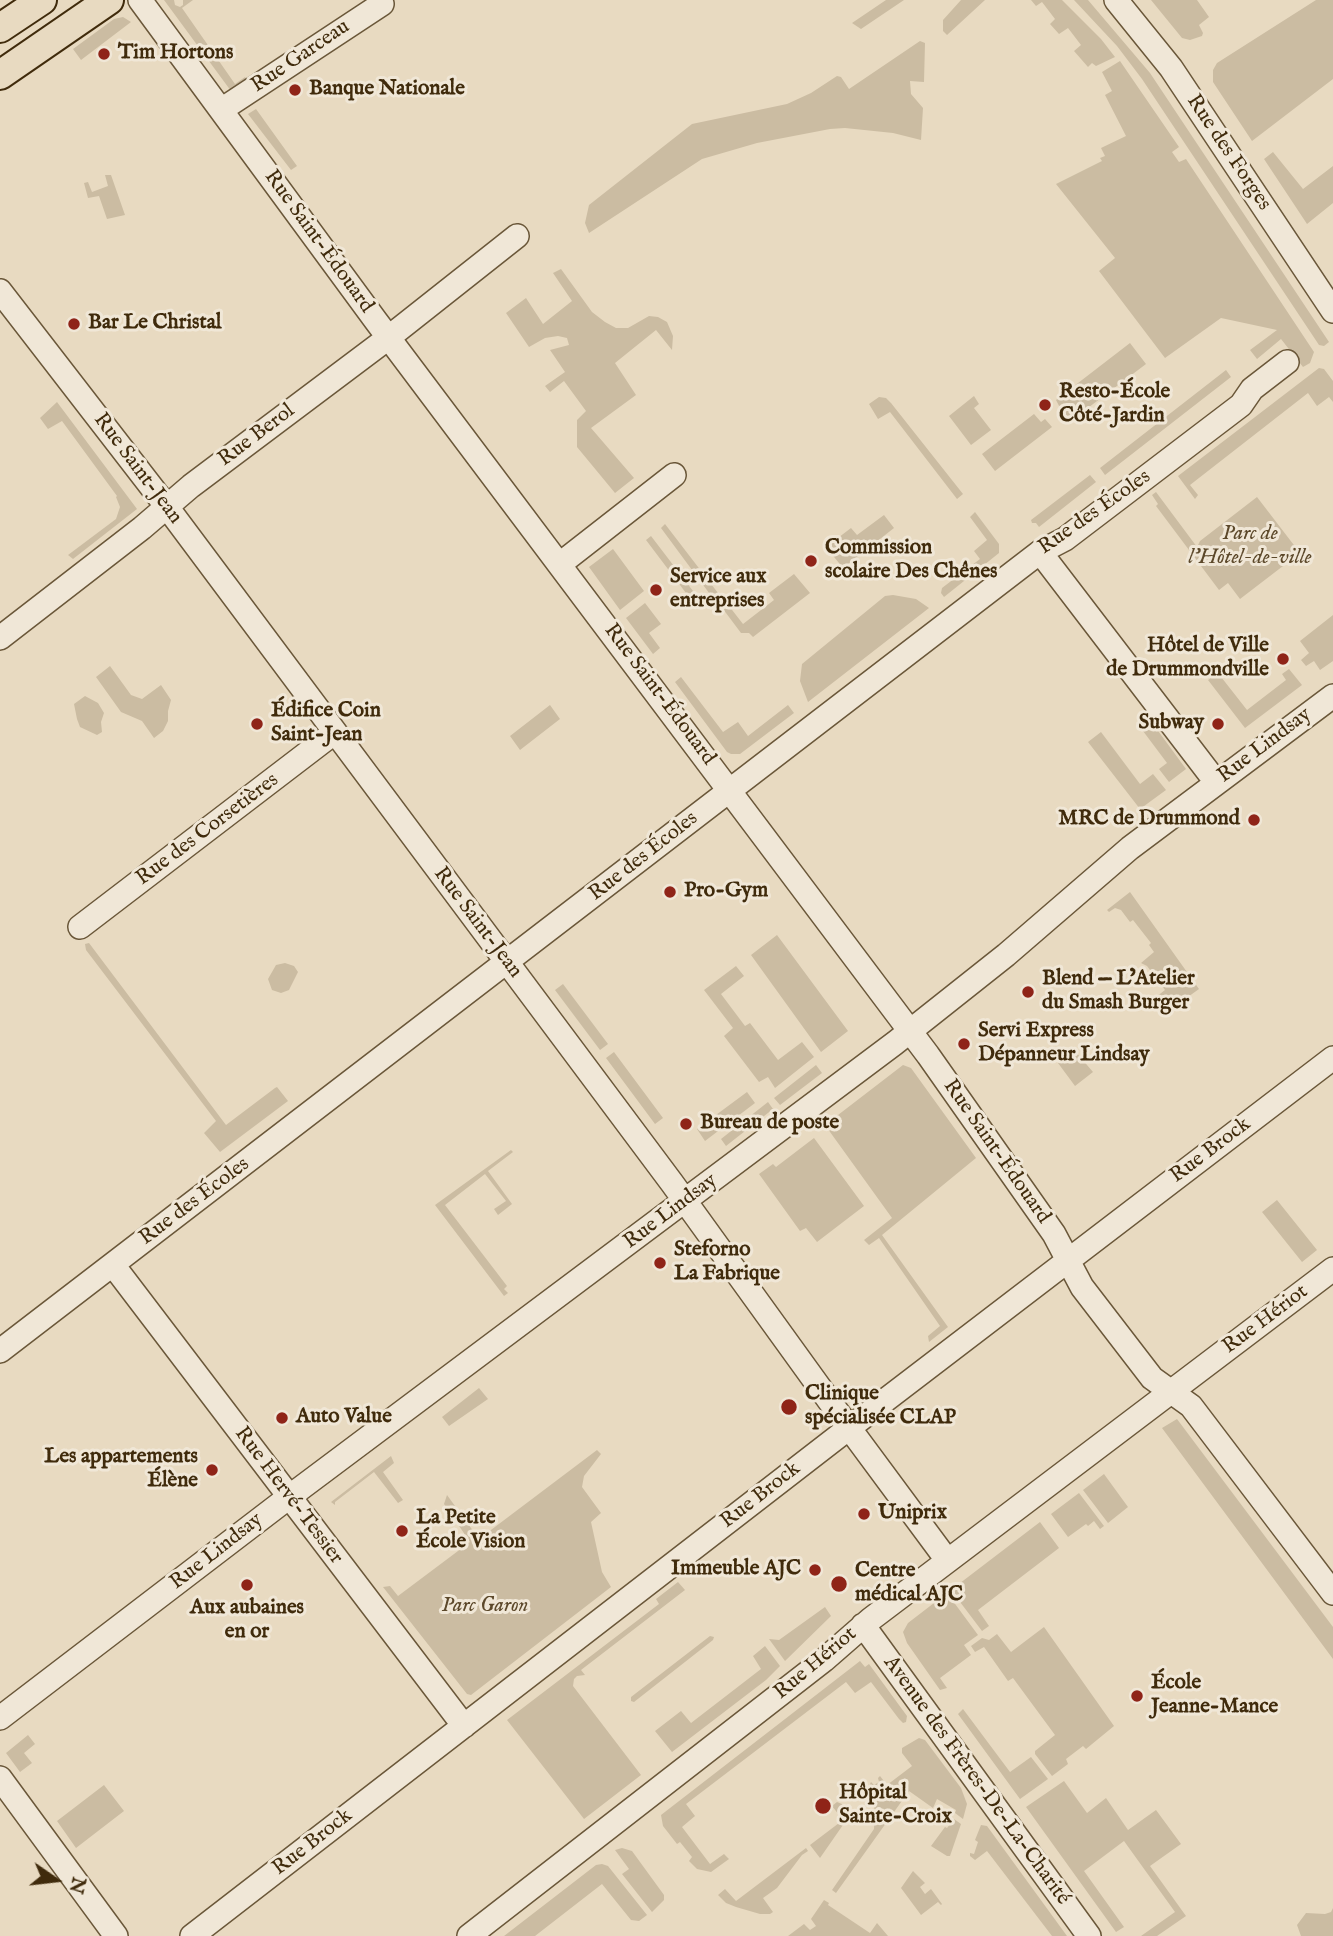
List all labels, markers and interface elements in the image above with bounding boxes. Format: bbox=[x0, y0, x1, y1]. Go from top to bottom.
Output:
street label: Rue Garceau bbox=[247, 15, 355, 99]
place label: Tim Hortons bbox=[118, 41, 233, 67]
marker: Tim Hortons bbox=[96, 46, 112, 62]
place label: Banque Nationale bbox=[309, 77, 465, 103]
marker: Banque Nationale bbox=[287, 82, 303, 98]
street label: Rue des Forges bbox=[1180, 90, 1276, 216]
street label: Rue Saint-Édouard bbox=[258, 166, 378, 318]
place label: Bar Le Christal bbox=[88, 311, 222, 337]
marker: Bar Le Christal bbox=[66, 316, 82, 332]
place label: Resto-École Côté-Jardin bbox=[1059, 380, 1170, 430]
marker: Resto-École Côté-Jardin bbox=[1037, 397, 1053, 413]
street label: Rue Berol bbox=[214, 399, 300, 473]
street label: Rue Saint-Jean bbox=[87, 409, 187, 529]
street label: Rue des Écoles bbox=[1034, 465, 1156, 561]
park label: Parc de l'Hôtel-de-ville bbox=[1188, 522, 1312, 572]
place label: Commission scolaire Des Chênes bbox=[825, 536, 997, 586]
marker: Commission scolaire Des Chênes bbox=[803, 553, 819, 569]
place label: Service aux entreprises bbox=[670, 565, 766, 615]
marker: Service aux entreprises bbox=[648, 582, 664, 598]
street label: Rue Saint-Édouard bbox=[598, 619, 720, 771]
place label: Hôtel de Ville de Drummondville bbox=[1106, 634, 1269, 684]
marker: Hôtel de Ville de Drummondville bbox=[1275, 651, 1291, 667]
place label: Édifice Coin Saint-Jean bbox=[271, 699, 381, 749]
street label: Rue Lindsay bbox=[1213, 703, 1317, 789]
place label: Subway bbox=[1138, 711, 1204, 737]
marker: Édifice Coin Saint-Jean bbox=[249, 716, 265, 732]
marker: Subway bbox=[1210, 716, 1226, 732]
street label: Rue des Corsetières bbox=[132, 768, 284, 892]
street label: Rue des Écoles bbox=[585, 807, 703, 907]
place label: MRC de Drummond bbox=[1058, 807, 1240, 833]
marker: MRC de Drummond bbox=[1246, 812, 1262, 828]
street label: Rue Saint-Jean bbox=[427, 863, 527, 983]
place label: Pro-Gym bbox=[684, 879, 768, 905]
marker: Pro-Gym bbox=[662, 884, 678, 900]
place label: Blend — L’Atelier du Smash Burger bbox=[1042, 967, 1195, 1017]
marker: Blend — L’Atelier du Smash Burger bbox=[1020, 984, 1036, 1000]
place label: Servi Express Dépanneur Lindsay bbox=[978, 1019, 1150, 1069]
marker: Servi Express Dépanneur Lindsay bbox=[956, 1036, 972, 1052]
street label: Rue Saint-Édouard bbox=[937, 1075, 1055, 1229]
place label: Bureau de poste bbox=[700, 1111, 839, 1137]
street label: Rue Brock bbox=[1166, 1113, 1256, 1189]
marker: Bureau de poste bbox=[678, 1116, 694, 1132]
street label: Rue des Écoles bbox=[135, 1152, 255, 1252]
street label: Rue Lindsay bbox=[619, 1169, 723, 1255]
place label: Steforno La Fabrique bbox=[674, 1238, 780, 1288]
marker: Steforno La Fabrique bbox=[652, 1255, 668, 1271]
street label: Rue Hériot bbox=[1218, 1280, 1314, 1360]
place label: Clinique spécialisée CLAP bbox=[805, 1382, 956, 1432]
marker: Clinique spécialisée CLAP bbox=[779, 1397, 799, 1417]
place label: Auto Value bbox=[296, 1405, 392, 1431]
marker: Auto Value bbox=[274, 1410, 290, 1426]
street label: Rue Hervé-Tessier bbox=[228, 1422, 348, 1570]
place label: Les appartements Élène bbox=[44, 1445, 198, 1495]
street label: Rue Brock bbox=[716, 1457, 806, 1535]
marker: Les appartements Élène bbox=[204, 1462, 220, 1478]
place label: Uniprix bbox=[878, 1501, 947, 1527]
place label: La Petite École Vision bbox=[416, 1506, 525, 1556]
marker: Uniprix bbox=[856, 1506, 872, 1522]
street label: Rue Lindsay bbox=[166, 1508, 268, 1596]
marker: La Petite École Vision bbox=[394, 1523, 410, 1539]
place label: Immeuble AJC bbox=[671, 1557, 801, 1583]
place label: Centre médical AJC bbox=[855, 1559, 963, 1609]
marker: Immeuble AJC bbox=[807, 1562, 823, 1578]
marker: Centre médical AJC bbox=[829, 1574, 849, 1594]
marker: Aux aubaines en or bbox=[239, 1577, 255, 1593]
park label: Parc Garon bbox=[442, 1594, 528, 1620]
place label: Aux aubaines en or bbox=[190, 1596, 304, 1646]
street label: Rue Hériot bbox=[770, 1622, 862, 1706]
street label: Avenue des Frères-De-La-Charité bbox=[877, 1652, 1075, 1910]
place label: École Jeanne-Mance bbox=[1151, 1671, 1278, 1721]
marker: École Jeanne-Mance bbox=[1129, 1688, 1145, 1704]
place label: Hôpital Sainte-Croix bbox=[839, 1781, 952, 1831]
marker: Hôpital Sainte-Croix bbox=[813, 1796, 833, 1816]
street label: Rue Brock bbox=[268, 1804, 358, 1882]
north arrow bbox=[21, 1845, 91, 1915]
text: N bbox=[63, 1874, 90, 1896]

